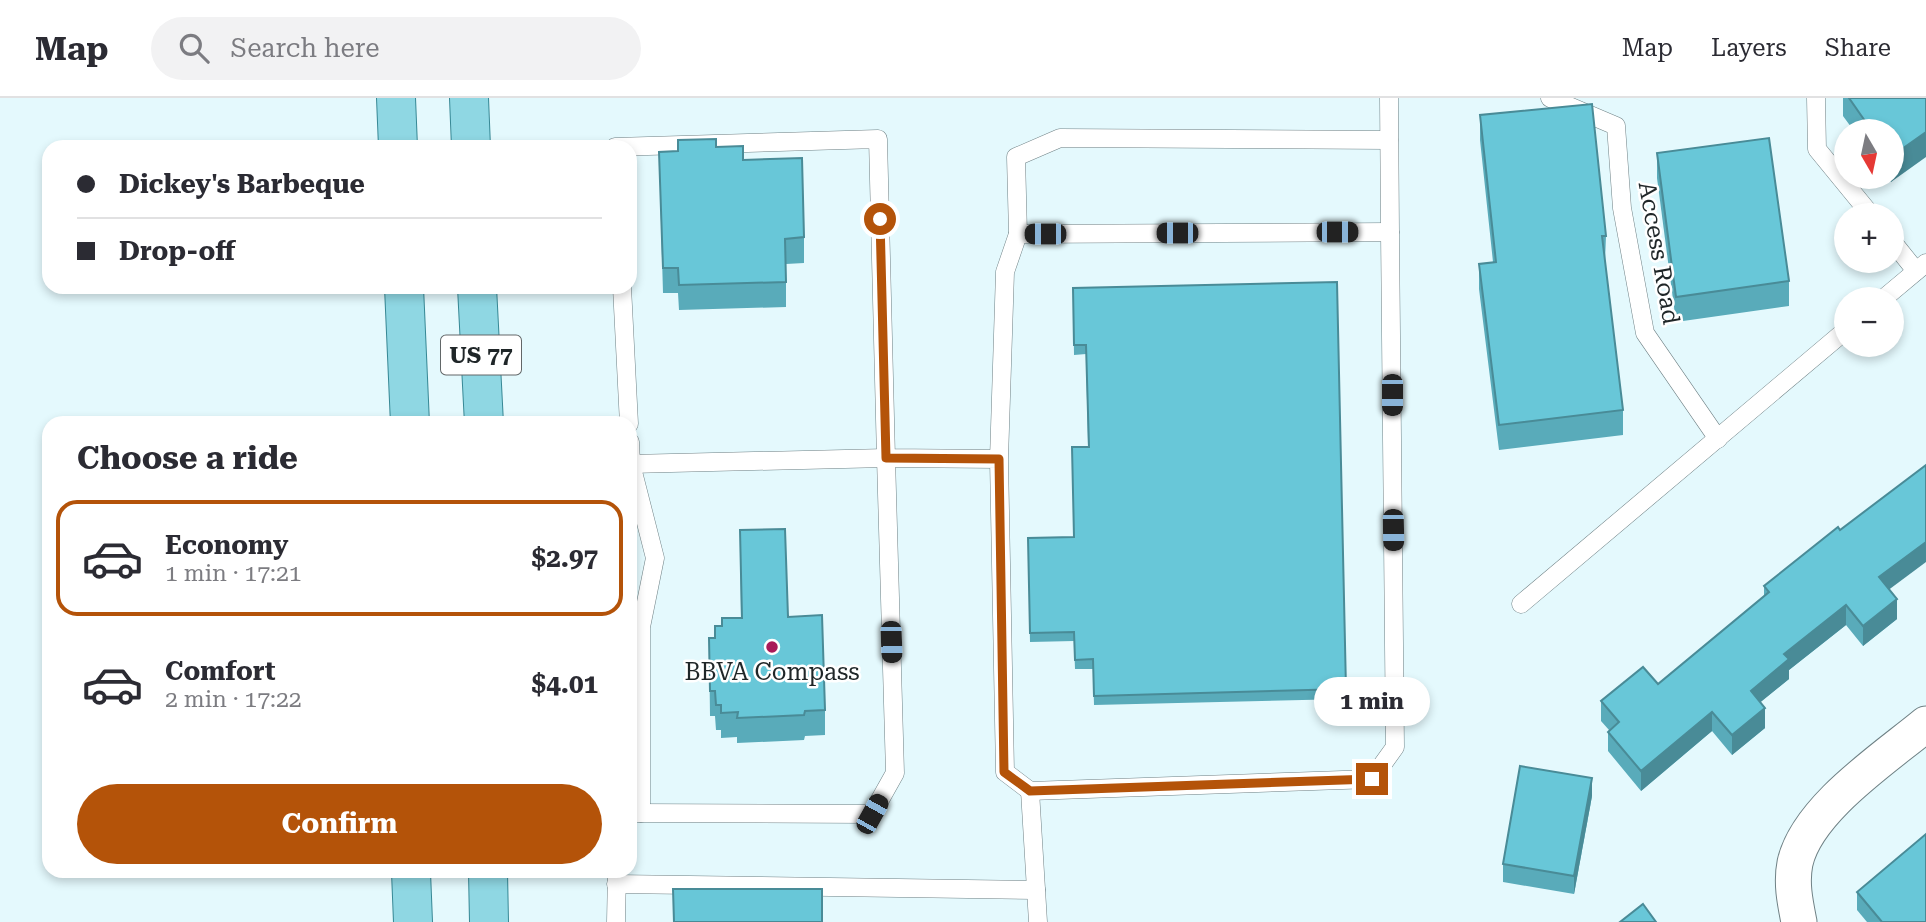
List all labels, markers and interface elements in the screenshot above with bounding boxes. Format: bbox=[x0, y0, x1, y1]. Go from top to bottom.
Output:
search box bbox=[151, 17, 641, 80]
text: Map bbox=[35, 29, 109, 68]
icon: search bbox=[175, 29, 213, 67]
text: Search here bbox=[231, 33, 380, 63]
text: Map bbox=[1622, 34, 1673, 62]
text: Layers bbox=[1711, 34, 1787, 62]
text: Share bbox=[1825, 34, 1891, 62]
north arrow bbox=[1834, 119, 1904, 189]
map controls bbox=[1834, 119, 1904, 357]
text: Dickey's Barbeque bbox=[119, 169, 365, 199]
street label: Access Road bbox=[1633, 179, 1685, 327]
route start bbox=[864, 203, 896, 235]
button: + bbox=[1834, 203, 1904, 273]
car bbox=[1317, 222, 1359, 243]
car bbox=[1157, 223, 1199, 244]
car bbox=[1025, 224, 1067, 245]
text: Drop-off bbox=[119, 236, 235, 266]
button: − bbox=[1834, 287, 1904, 357]
road number: US 77 bbox=[441, 336, 521, 374]
car bbox=[1382, 374, 1403, 416]
text: Choose a ride bbox=[77, 439, 298, 477]
car bbox=[1383, 509, 1404, 551]
icon: car bbox=[81, 527, 144, 590]
text: Economy bbox=[165, 530, 288, 560]
text: $2.97 bbox=[532, 543, 598, 573]
text: 1 min · 17:21 bbox=[165, 560, 302, 587]
car bbox=[880, 621, 903, 663]
marker: BBVA Compass bbox=[764, 639, 780, 655]
icon: car bbox=[81, 653, 144, 716]
text: Comfort bbox=[165, 656, 275, 686]
place label: BBVA Compass bbox=[684, 658, 860, 686]
text: $4.01 bbox=[532, 669, 598, 699]
callout: 1 min bbox=[1314, 678, 1430, 726]
text: 2 min · 17:22 bbox=[165, 686, 302, 713]
text: 1 min bbox=[1340, 688, 1404, 715]
route end bbox=[1356, 763, 1388, 795]
button: Confirm bbox=[77, 784, 602, 864]
car bbox=[853, 791, 892, 837]

